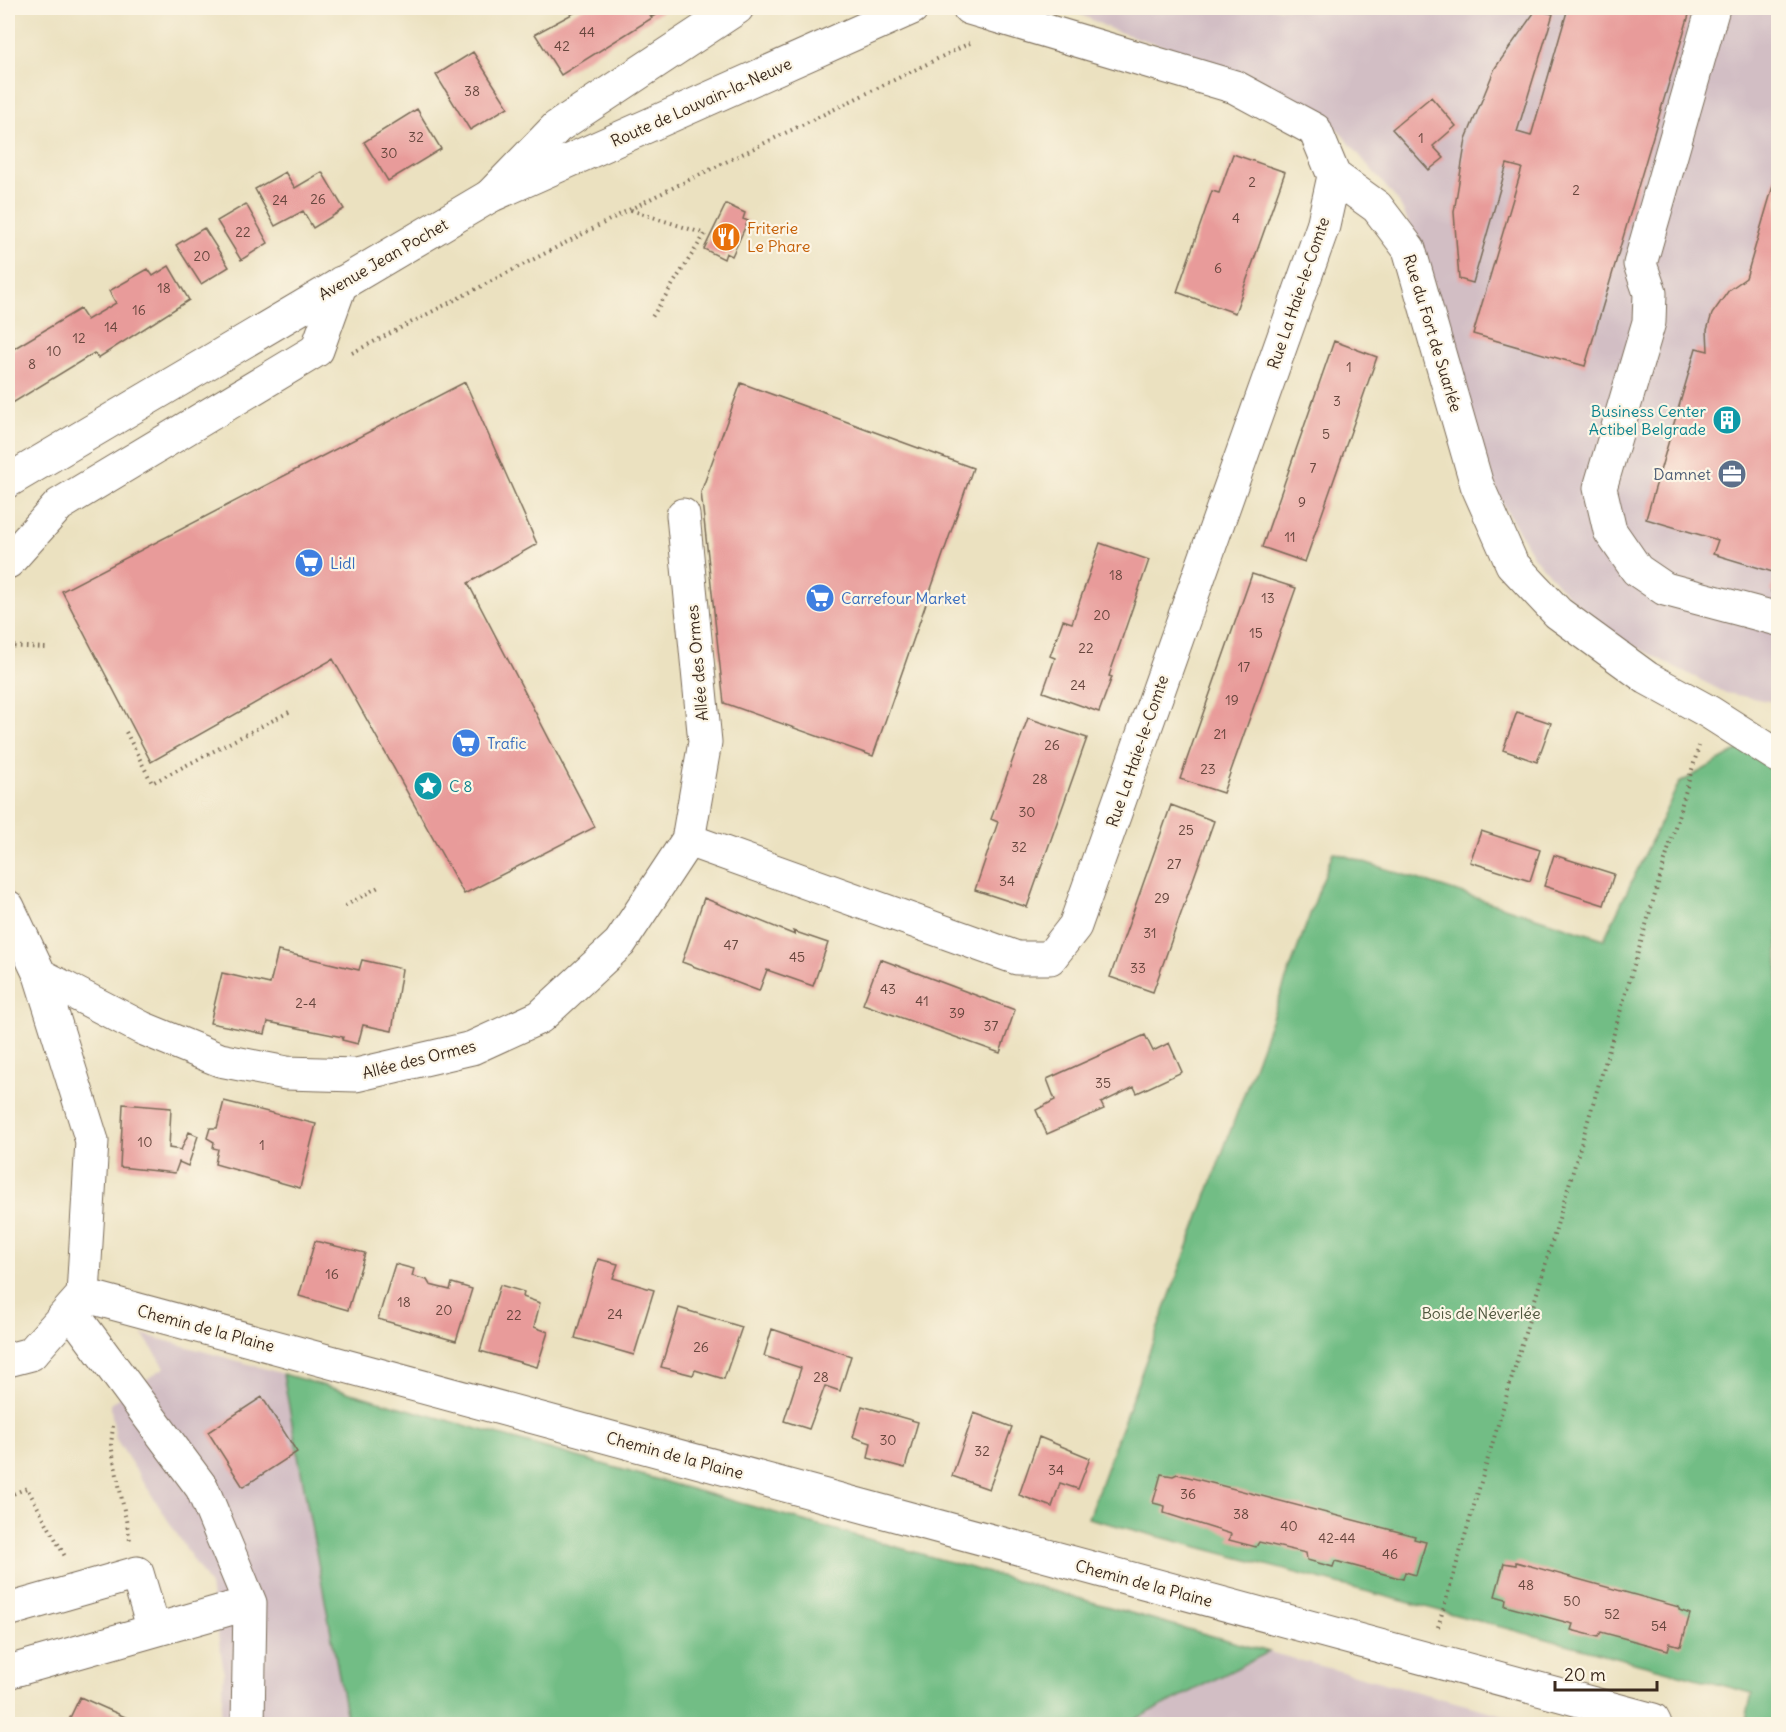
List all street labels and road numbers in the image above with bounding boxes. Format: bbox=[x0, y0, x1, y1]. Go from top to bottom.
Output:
street label: Route de Louvain-la-Neuve bbox=[608, 53, 794, 151]
street label: Avenue Jean Pochet bbox=[315, 214, 452, 304]
street label: Rue La Haie-le-Comte bbox=[1263, 215, 1333, 371]
street label: Rue du Fort de Suarlée bbox=[1399, 252, 1467, 414]
street label: Allée des Ormes bbox=[682, 604, 712, 722]
street label: Rue La Haie-le-Comte bbox=[1102, 673, 1172, 829]
street label: Allée des Ormes bbox=[360, 1035, 478, 1083]
street label: Chemin de la Plaine bbox=[135, 1300, 277, 1356]
street label: Chemin de la Plaine bbox=[604, 1427, 746, 1483]
street label: Chemin de la Plaine bbox=[1073, 1555, 1215, 1611]

